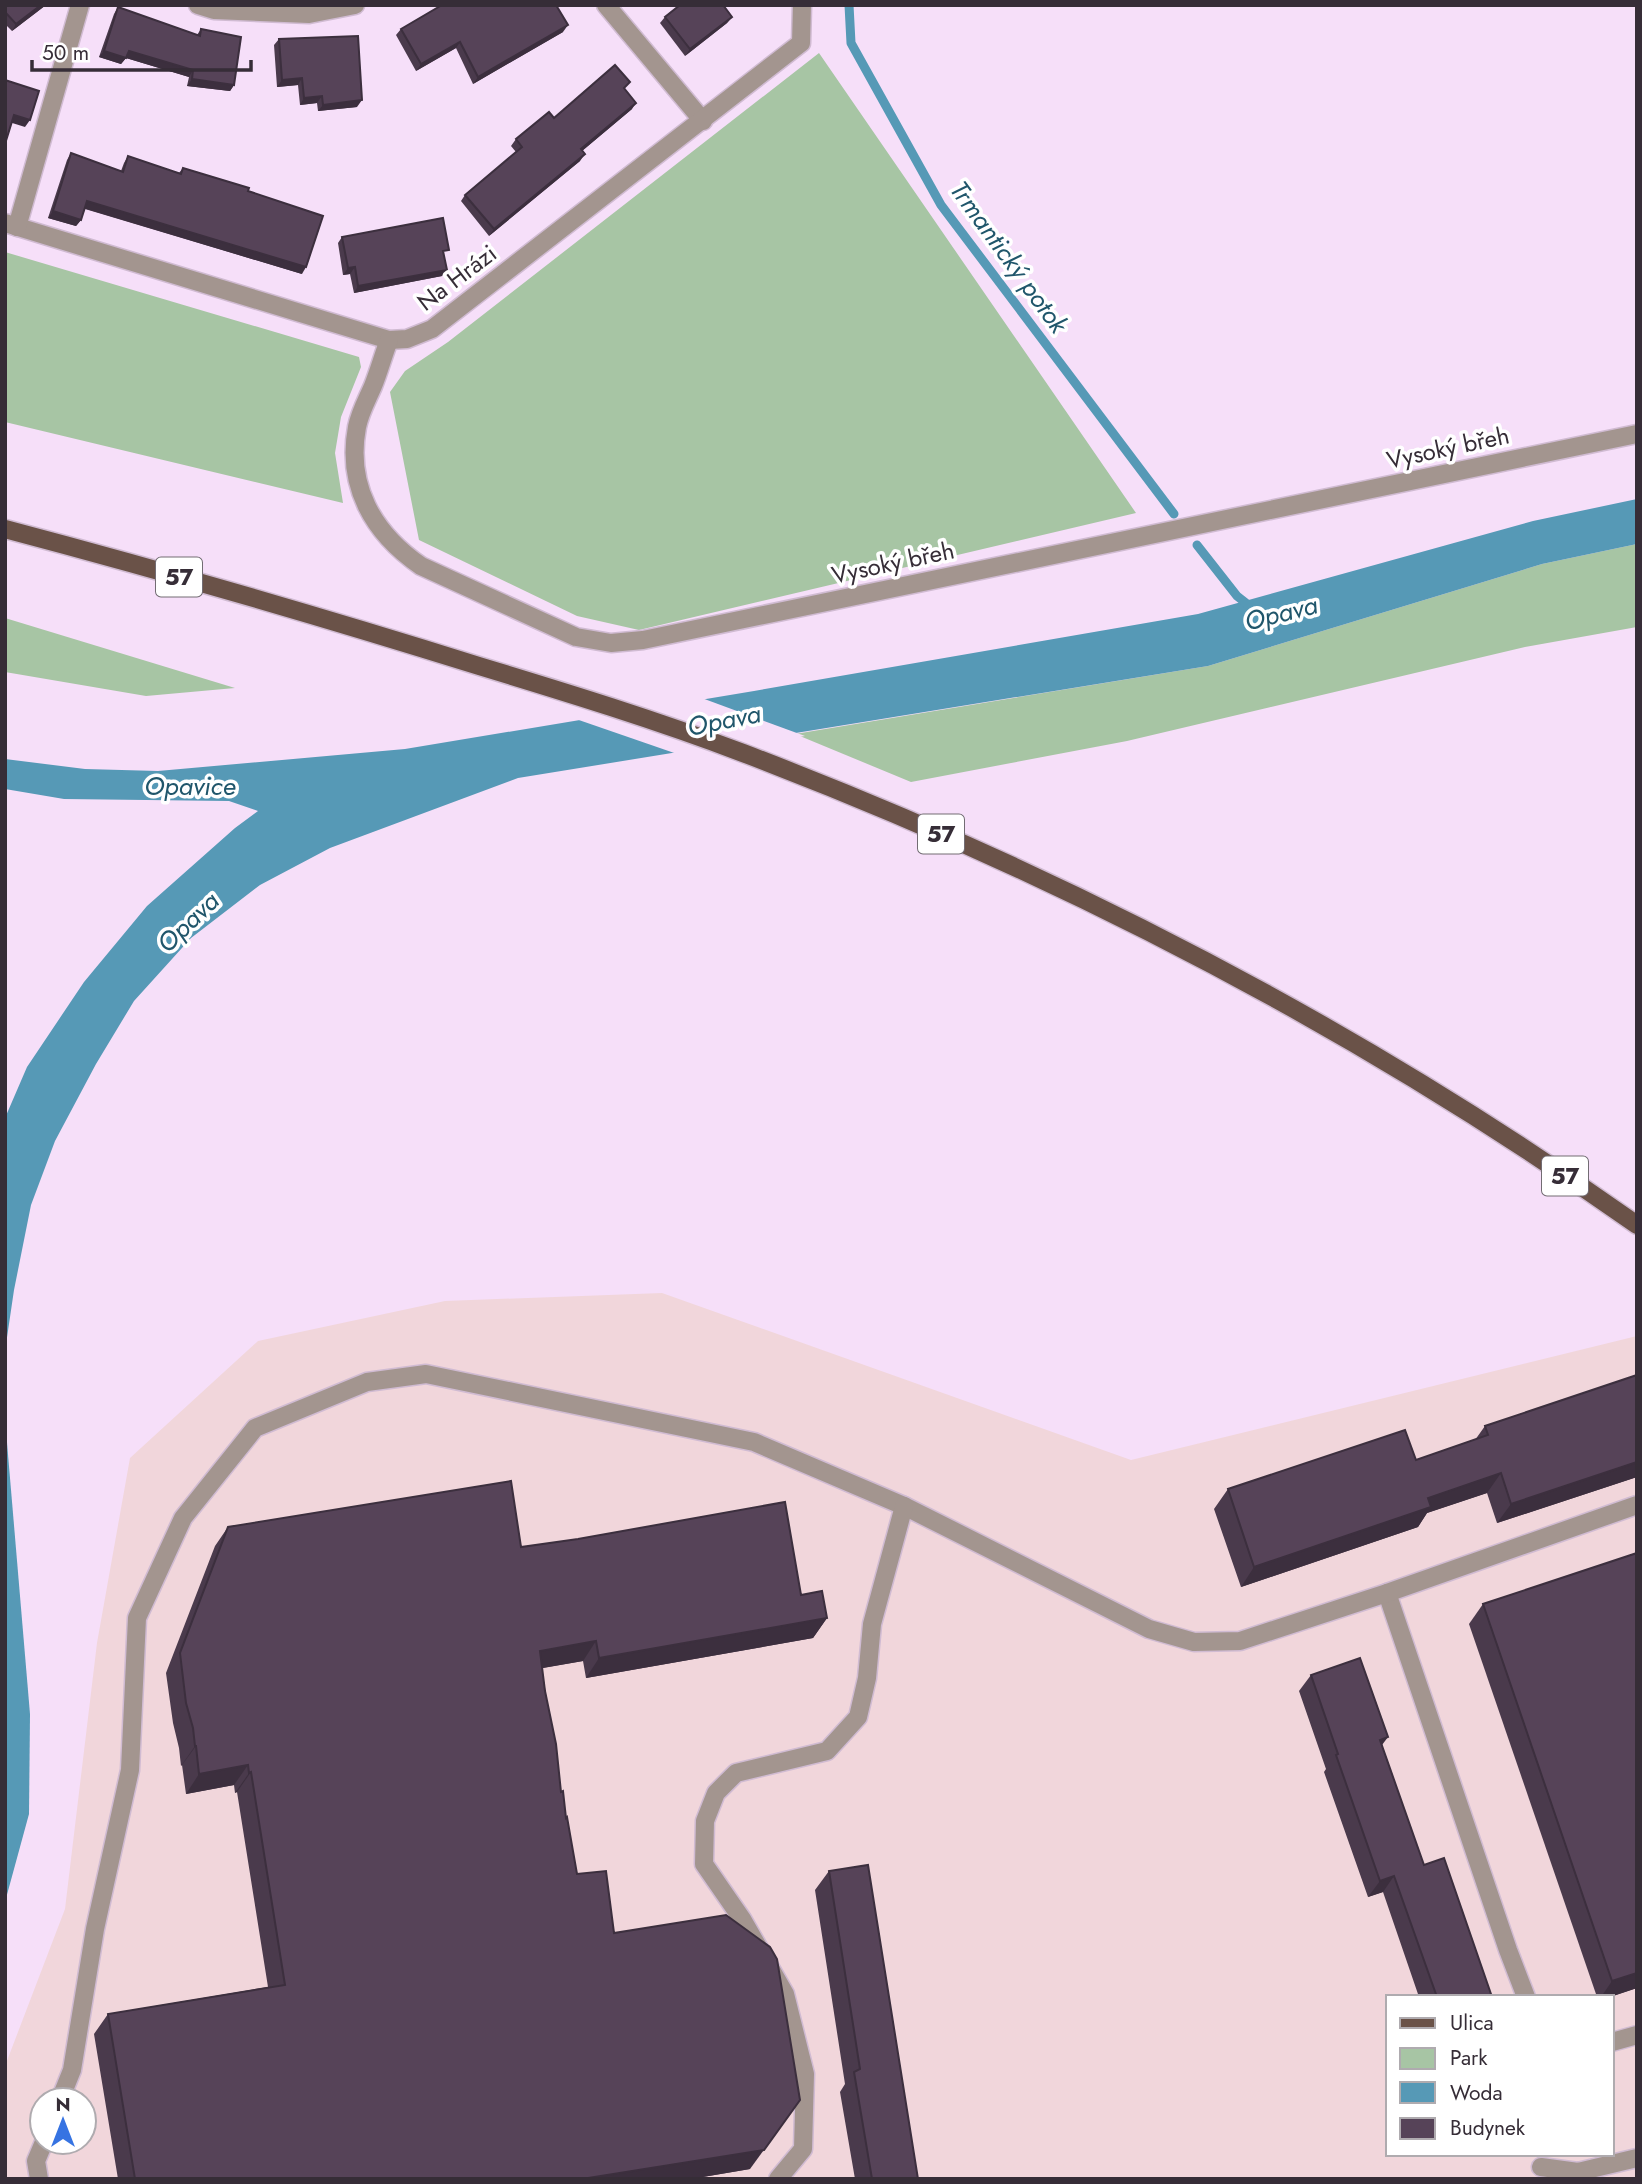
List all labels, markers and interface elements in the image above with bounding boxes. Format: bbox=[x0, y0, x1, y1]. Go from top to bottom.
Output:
scale bar bbox=[32, 28, 250, 72]
text: 50 m bbox=[42, 38, 89, 68]
water label: Trmantický potok bbox=[941, 173, 1078, 342]
street label: Na Hrázi bbox=[410, 236, 504, 319]
street label: Vysoký břeh bbox=[1383, 417, 1512, 478]
street label: Vysoký břeh bbox=[828, 532, 957, 593]
road number: 57 bbox=[156, 558, 202, 596]
water label: Opava bbox=[1240, 585, 1322, 640]
water label: Opava bbox=[684, 694, 765, 746]
water label: Opavice bbox=[144, 767, 236, 805]
road number: 57 bbox=[918, 814, 964, 854]
water label: Opava bbox=[148, 882, 228, 961]
road number: 57 bbox=[1542, 1156, 1588, 1196]
legend bbox=[1386, 1995, 1614, 2156]
text: Ulica bbox=[1450, 2008, 1494, 2038]
text: Park bbox=[1450, 2043, 1488, 2073]
text: Woda bbox=[1450, 2078, 1503, 2108]
north arrow bbox=[28, 2086, 98, 2156]
text: N bbox=[55, 2091, 71, 2118]
text: Budynek bbox=[1450, 2113, 1526, 2143]

